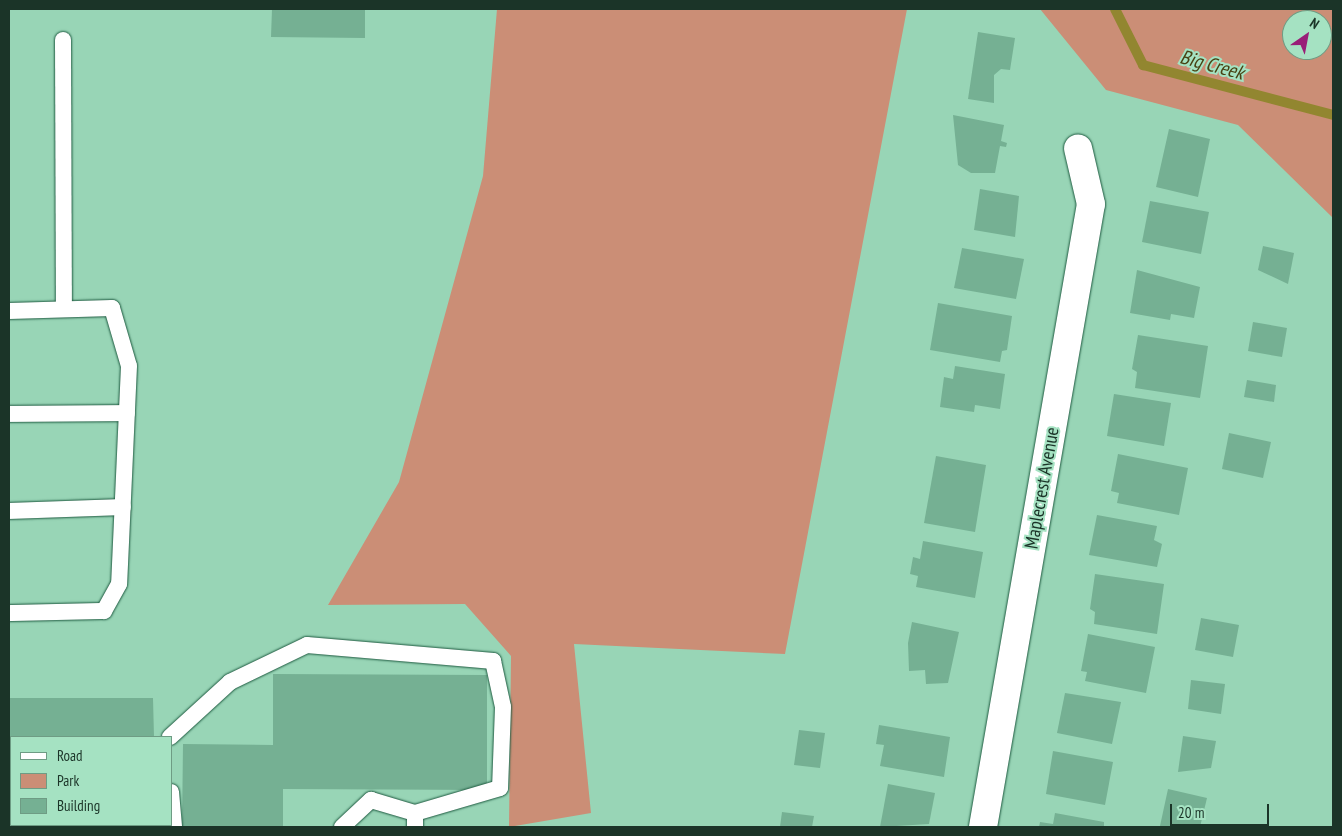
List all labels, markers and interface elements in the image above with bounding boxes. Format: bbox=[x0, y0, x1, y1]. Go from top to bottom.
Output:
north arrow bbox=[1282, 10, 1332, 60]
text: N bbox=[1307, 14, 1323, 33]
water label: Big Creek bbox=[1177, 45, 1247, 85]
street label: Maplecrest Avenue bbox=[1020, 425, 1064, 551]
legend bbox=[10, 736, 172, 826]
text: Road bbox=[57, 746, 83, 765]
text: Park bbox=[57, 771, 79, 790]
scale bar bbox=[1172, 794, 1271, 826]
text: Building bbox=[57, 796, 100, 815]
text: 20 m bbox=[1178, 803, 1204, 822]

